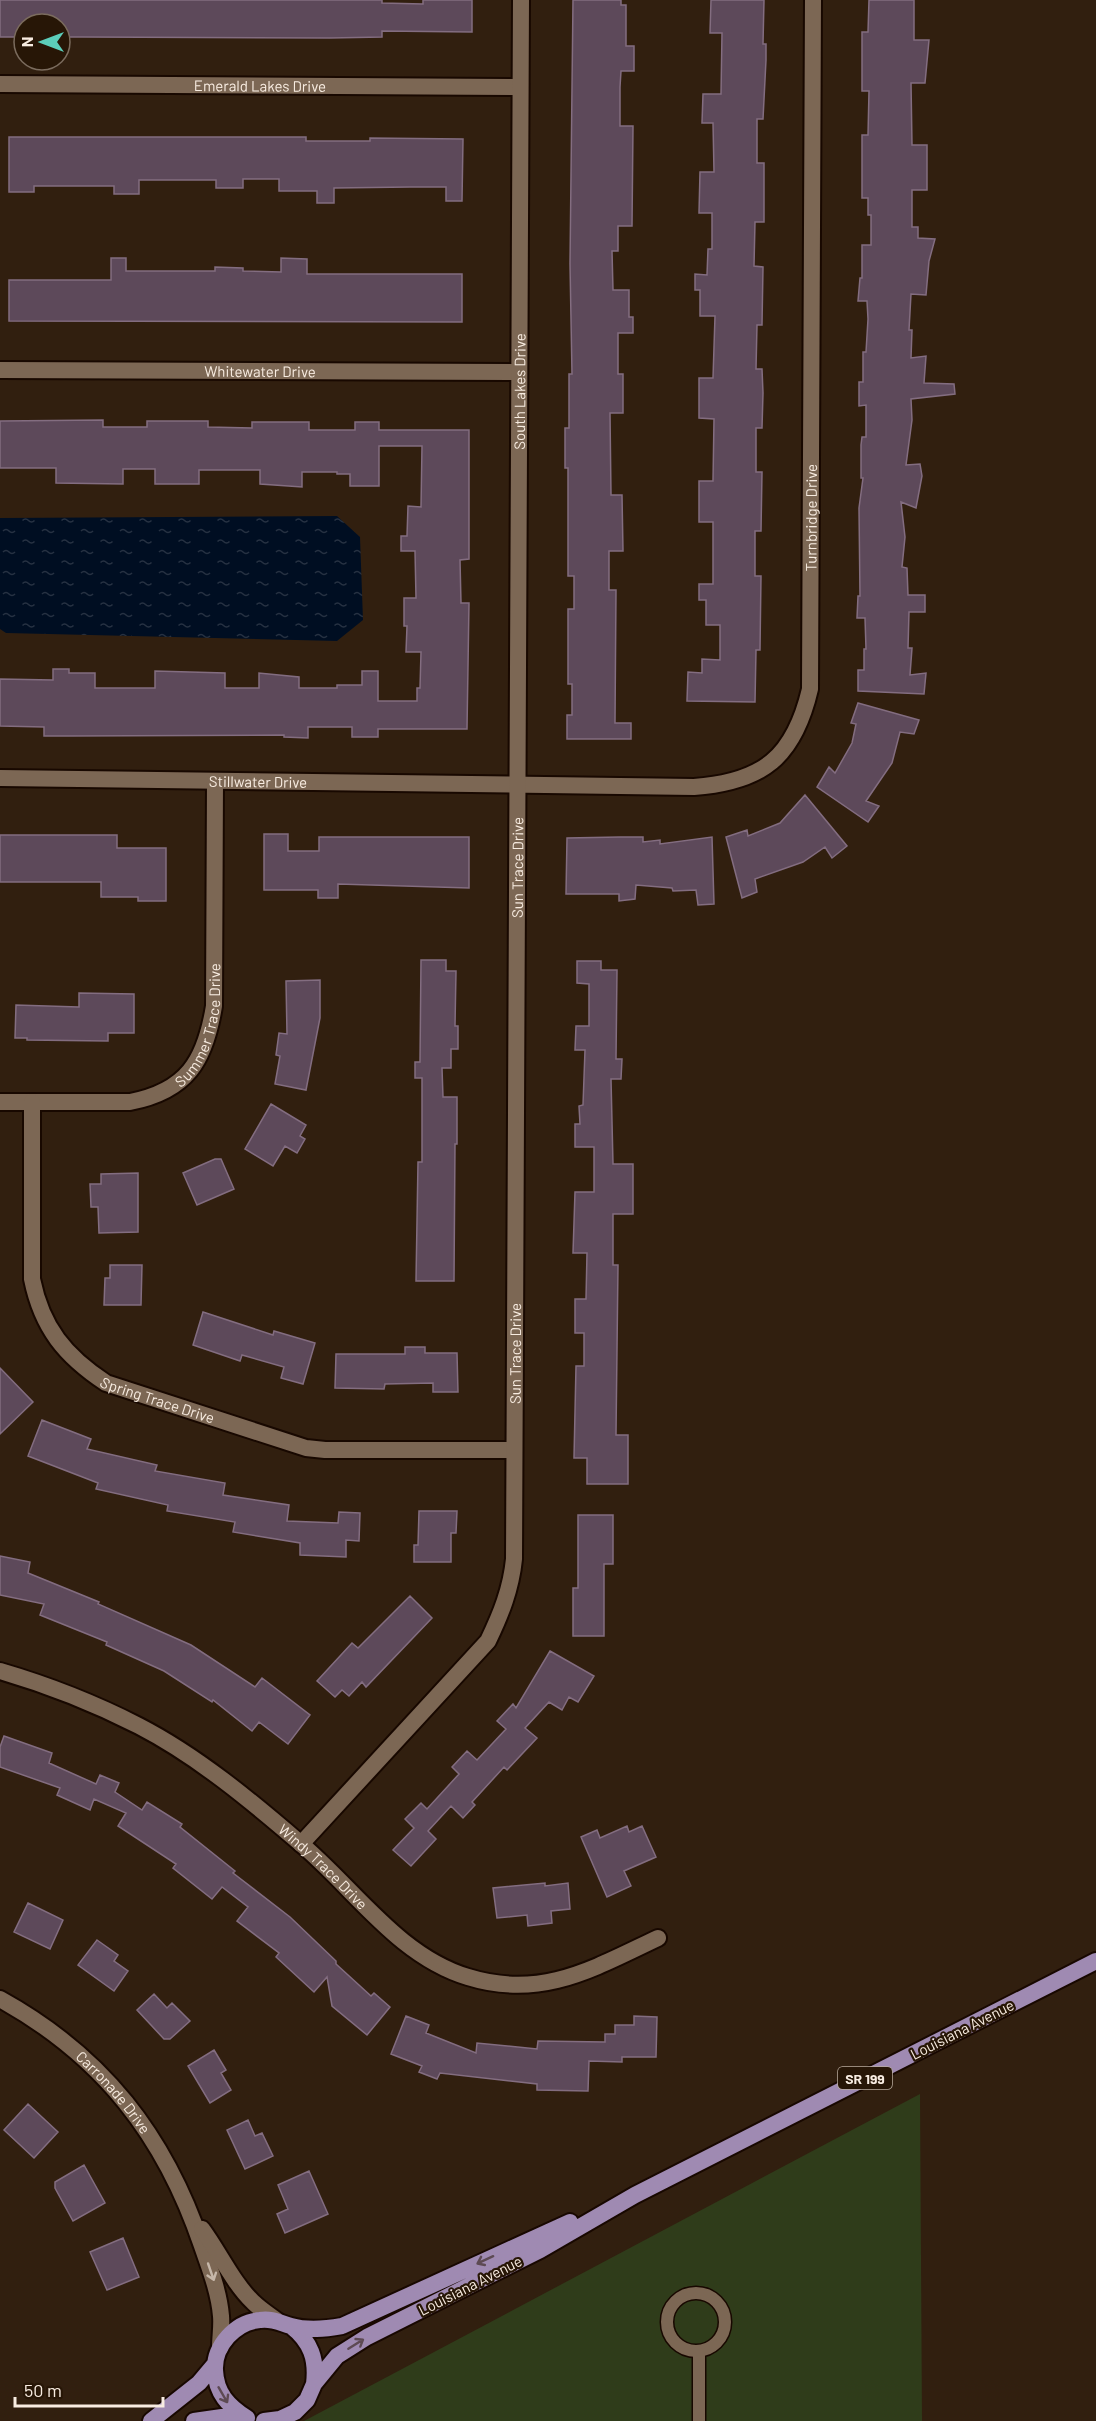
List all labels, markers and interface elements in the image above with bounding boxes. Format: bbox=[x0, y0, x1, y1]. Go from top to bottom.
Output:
north arrow bbox=[12, 12, 72, 72]
text: N bbox=[17, 37, 36, 47]
street label: Emerald Lakes Drive bbox=[194, 76, 326, 95]
street label: South Lakes Drive bbox=[510, 333, 529, 450]
street label: Whitewater Drive bbox=[204, 362, 316, 380]
street label: Turnbridge Drive bbox=[802, 464, 820, 572]
street label: Stillwater Drive bbox=[209, 772, 307, 791]
street label: Sun Trace Drive bbox=[508, 817, 526, 918]
street label: Summer Trace Drive bbox=[171, 963, 223, 1090]
street label: Sun Trace Drive bbox=[506, 1303, 524, 1404]
street label: Spring Trace Drive bbox=[97, 1373, 217, 1427]
street label: Windy Trace Drive bbox=[275, 1820, 372, 1913]
street label: Louisiana Avenue bbox=[907, 1995, 1017, 2063]
street label: Carronade Drive bbox=[73, 2047, 155, 2137]
road number: SR 199 bbox=[838, 2067, 892, 2089]
street label: Louisiana Avenue bbox=[415, 2251, 525, 2319]
one-way arrow bbox=[476, 2254, 494, 2266]
one-way arrow bbox=[206, 2262, 217, 2280]
one-way arrow bbox=[347, 2338, 364, 2350]
scale bar bbox=[15, 2370, 164, 2408]
text: 50 m bbox=[24, 2379, 62, 2401]
one-way arrow bbox=[217, 2386, 229, 2403]

